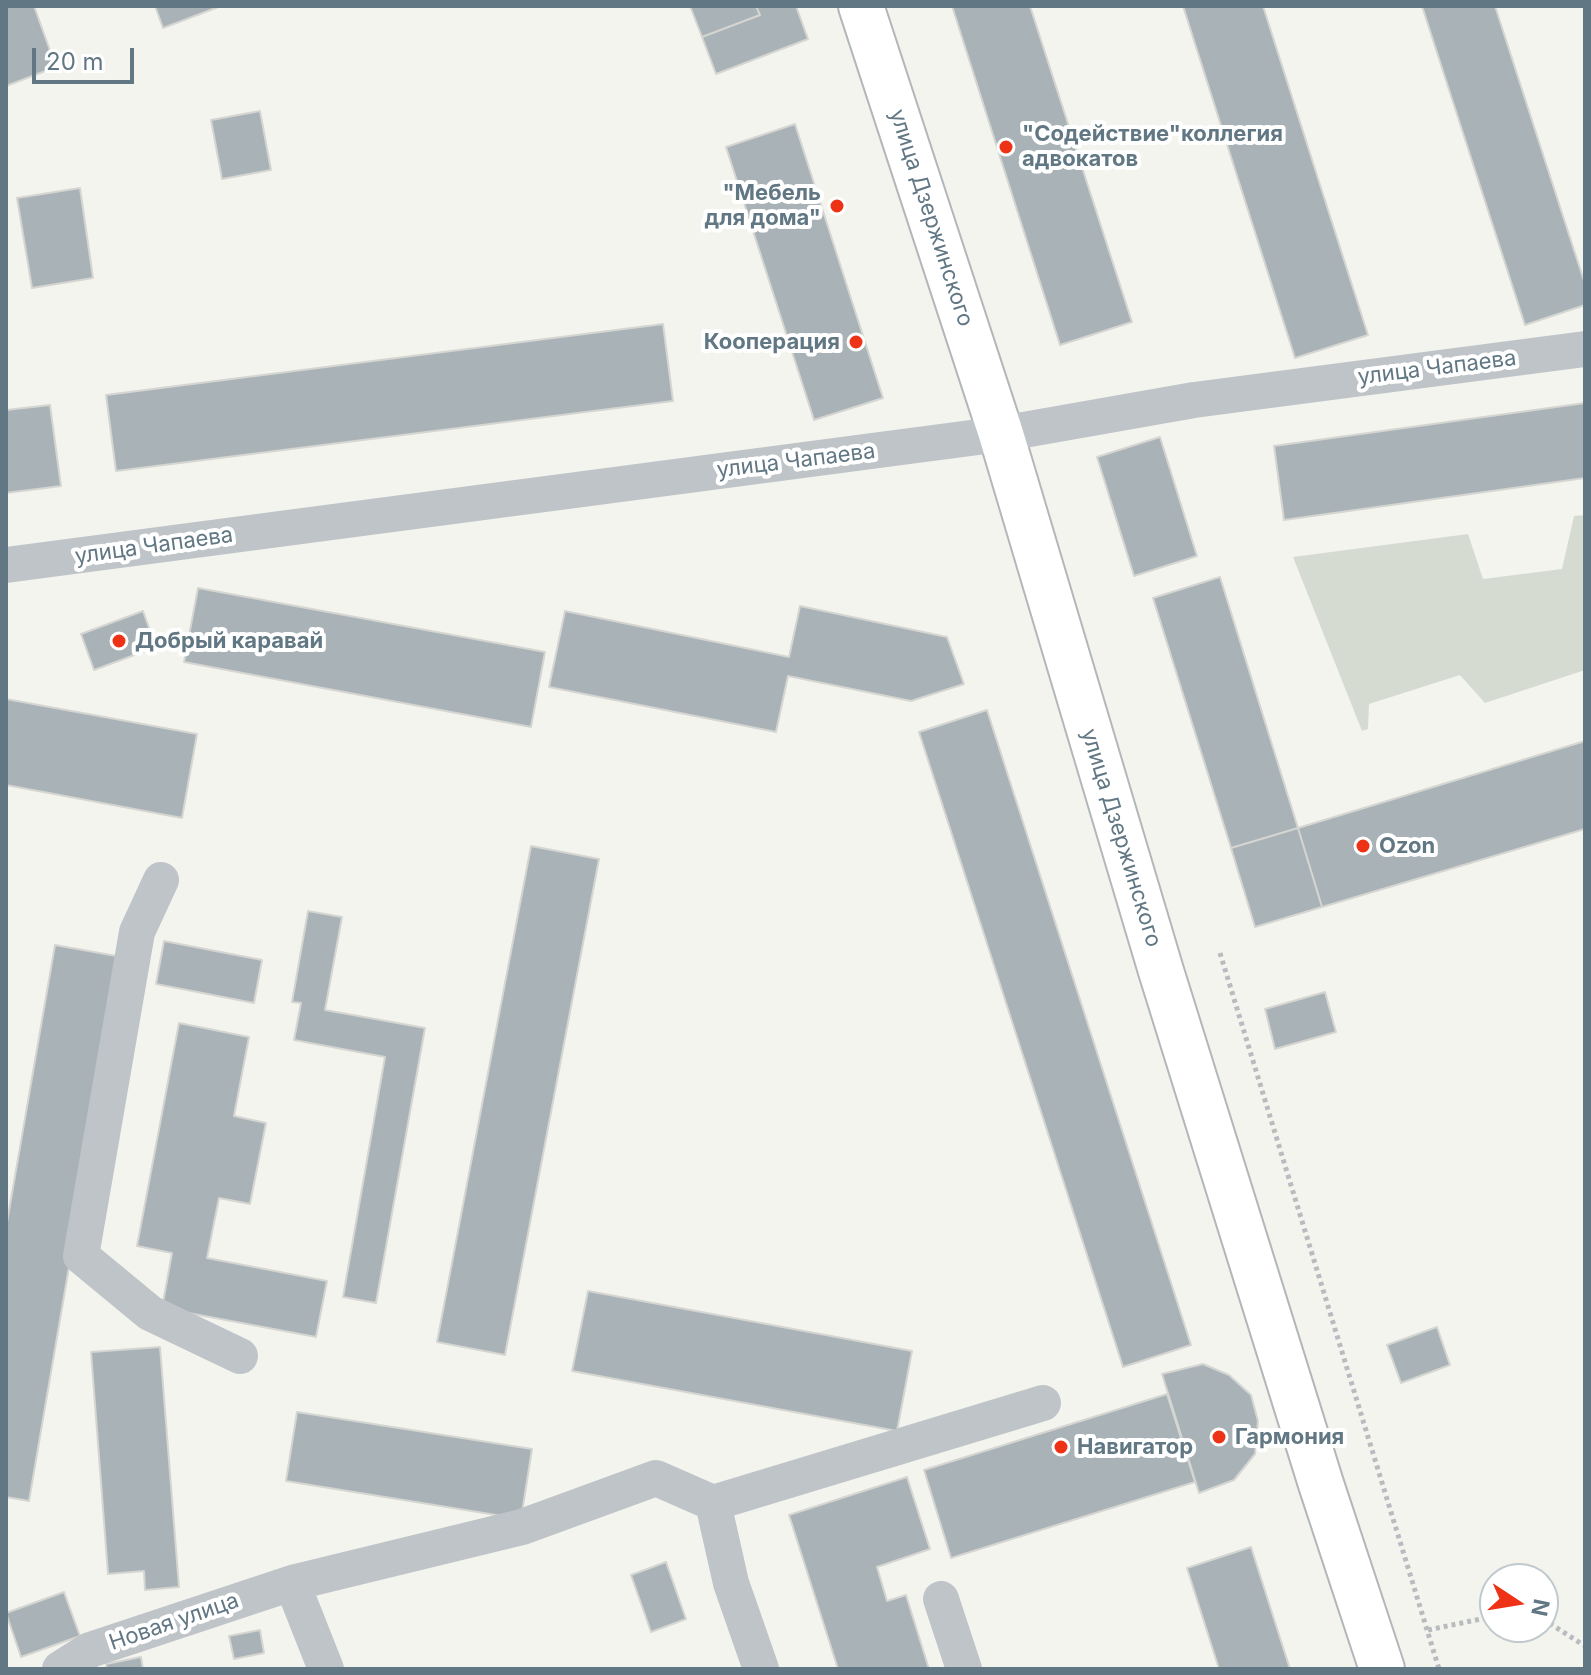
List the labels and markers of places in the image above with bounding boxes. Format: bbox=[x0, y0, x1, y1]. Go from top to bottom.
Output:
place label: "Содействие"коллегия адвокатов bbox=[1022, 121, 1283, 172]
marker: "Содействие"коллегия адвокатов bbox=[997, 138, 1015, 156]
place label: "Мебель для дома" bbox=[705, 180, 821, 232]
marker: "Мебель для дома" bbox=[828, 197, 846, 215]
place label: Кооперация bbox=[704, 329, 840, 355]
marker: Кооперация bbox=[847, 333, 865, 351]
place label: Добрый каравай bbox=[135, 628, 323, 654]
marker: Добрый каравай bbox=[110, 632, 128, 650]
place label: Ozon bbox=[1379, 833, 1435, 859]
marker: Ozon bbox=[1354, 837, 1372, 855]
place label: Гармония bbox=[1235, 1424, 1344, 1450]
marker: Гармония bbox=[1210, 1428, 1228, 1446]
place label: Навигатор bbox=[1077, 1434, 1193, 1460]
marker: Навигатор bbox=[1052, 1438, 1070, 1456]

